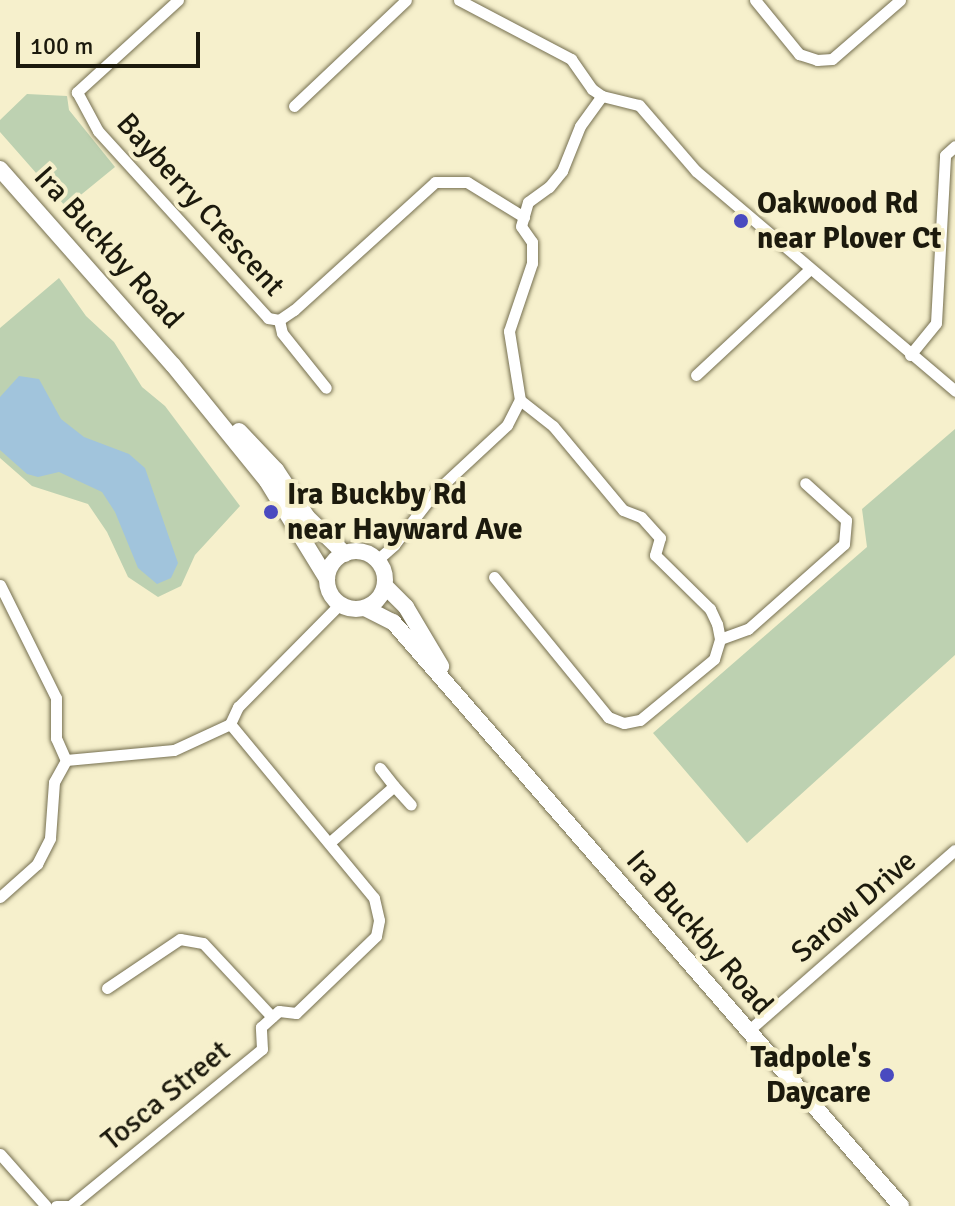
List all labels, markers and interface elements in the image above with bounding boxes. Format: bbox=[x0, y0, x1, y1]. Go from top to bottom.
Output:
scale bar bbox=[20, 16, 204, 66]
text: 100 m bbox=[30, 31, 93, 61]
street label: Bayberry Crescent bbox=[108, 106, 292, 304]
street label: Ira Buckby Road bbox=[26, 159, 190, 337]
place label: Oakwood Rd near Plover Ct bbox=[757, 186, 941, 256]
marker: Oakwood Rd near Plover Ct bbox=[732, 212, 750, 230]
place label: Ira Buckby Rd near Hayward Ave bbox=[287, 477, 523, 548]
marker: Ira Buckby Rd near Hayward Ave bbox=[262, 503, 280, 521]
street label: Sarow Drive bbox=[784, 843, 924, 971]
street label: Ira Buckby Road bbox=[618, 844, 780, 1022]
street label: Tosca Street bbox=[94, 1033, 238, 1159]
place label: Tadpole's Daycare bbox=[750, 1040, 871, 1110]
marker: Tadpole's Daycare bbox=[878, 1066, 896, 1084]

